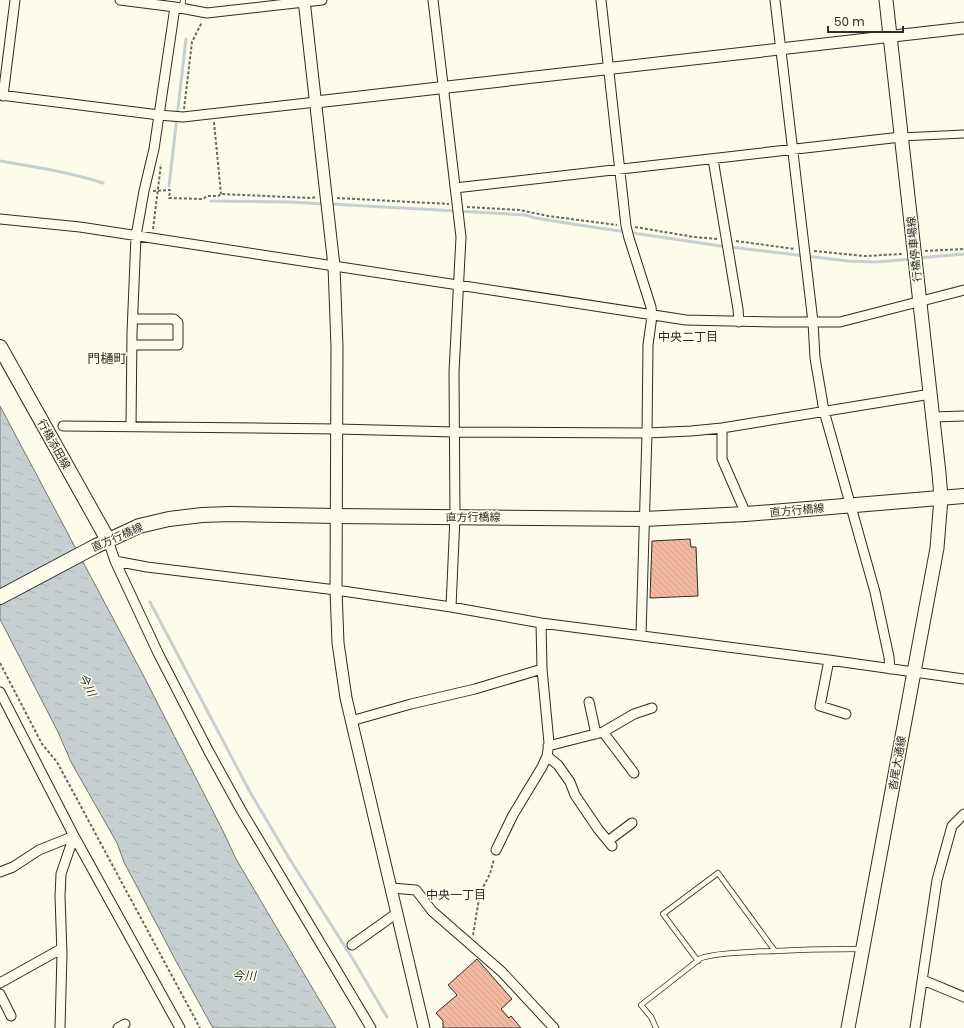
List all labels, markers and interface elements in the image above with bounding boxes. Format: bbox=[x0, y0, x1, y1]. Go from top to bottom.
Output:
scale bar bbox=[828, 8, 903, 34]
text: 50 m bbox=[834, 13, 865, 30]
street label: 行橋停車場線 bbox=[903, 215, 925, 283]
district label: 中央二丁目 bbox=[658, 328, 718, 345]
district label: 門樋町 bbox=[87, 349, 127, 368]
street label: 行橋添田線 bbox=[34, 416, 74, 472]
street label: 直方行橋線 bbox=[769, 500, 825, 520]
street label: 直方行橋線 bbox=[446, 509, 501, 525]
street label: 直方行橋線 bbox=[89, 519, 145, 555]
water label: 今川 bbox=[74, 670, 101, 701]
street label: 沓尾大通線 bbox=[884, 735, 910, 791]
district label: 中央一丁目 bbox=[426, 886, 486, 903]
water label: 今川 bbox=[232, 967, 258, 984]

